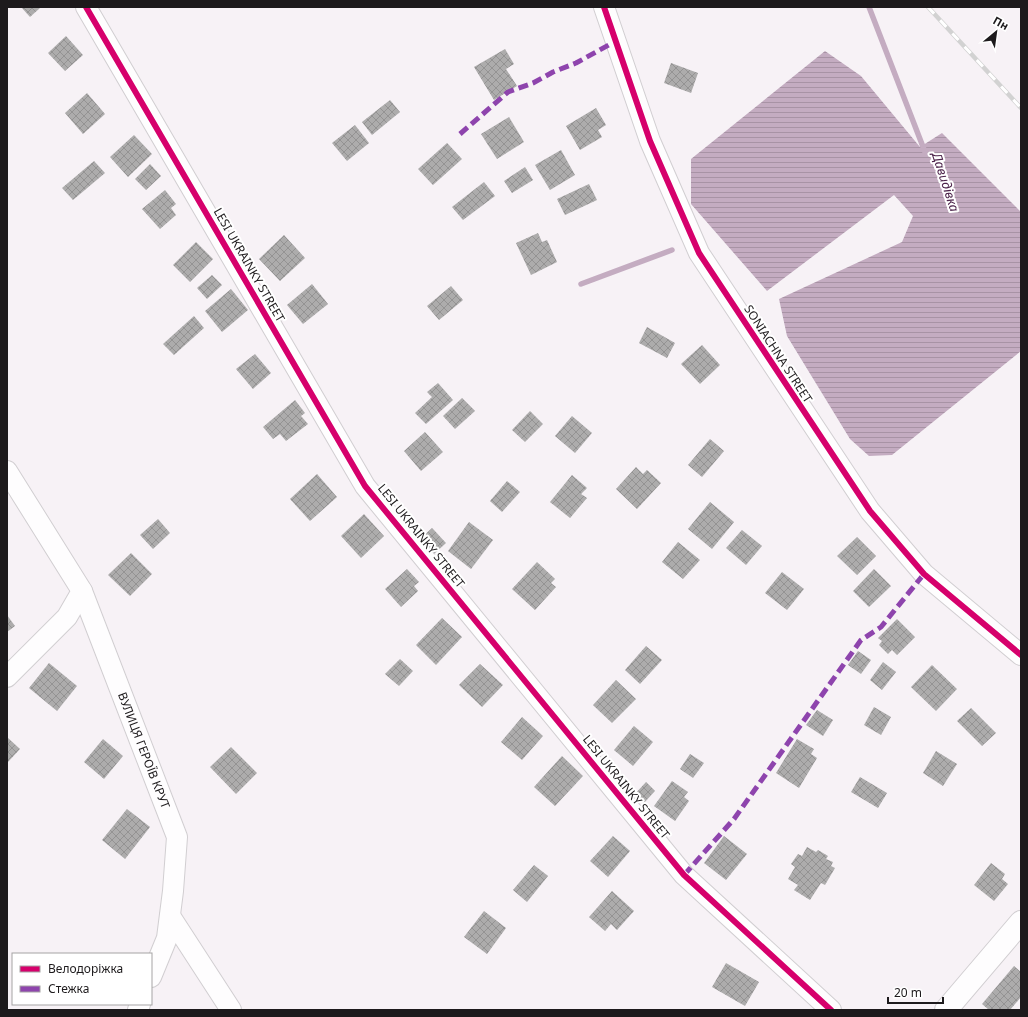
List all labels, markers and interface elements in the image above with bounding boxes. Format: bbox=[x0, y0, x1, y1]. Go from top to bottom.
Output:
north arrow bbox=[976, 12, 1016, 52]
text: Пн bbox=[991, 12, 1012, 33]
water label: Давидівка bbox=[927, 148, 964, 215]
street label: LESI UKRAINKY STREET bbox=[210, 204, 289, 325]
street label: SONIACHNA STREET bbox=[740, 301, 817, 406]
street label: LESI UKRAINKY STREET bbox=[374, 480, 469, 592]
street label: ВУЛИЦЯ ГЕРОЇВ КРУТ bbox=[114, 690, 174, 811]
street label: LESI UKRAINKY STREET bbox=[579, 731, 674, 843]
legend bbox=[12, 953, 152, 1005]
text: Велодоріжка bbox=[48, 960, 123, 977]
scale bar bbox=[888, 979, 943, 1005]
text: Стежка bbox=[48, 980, 89, 997]
text: 20 m bbox=[894, 984, 922, 1001]

